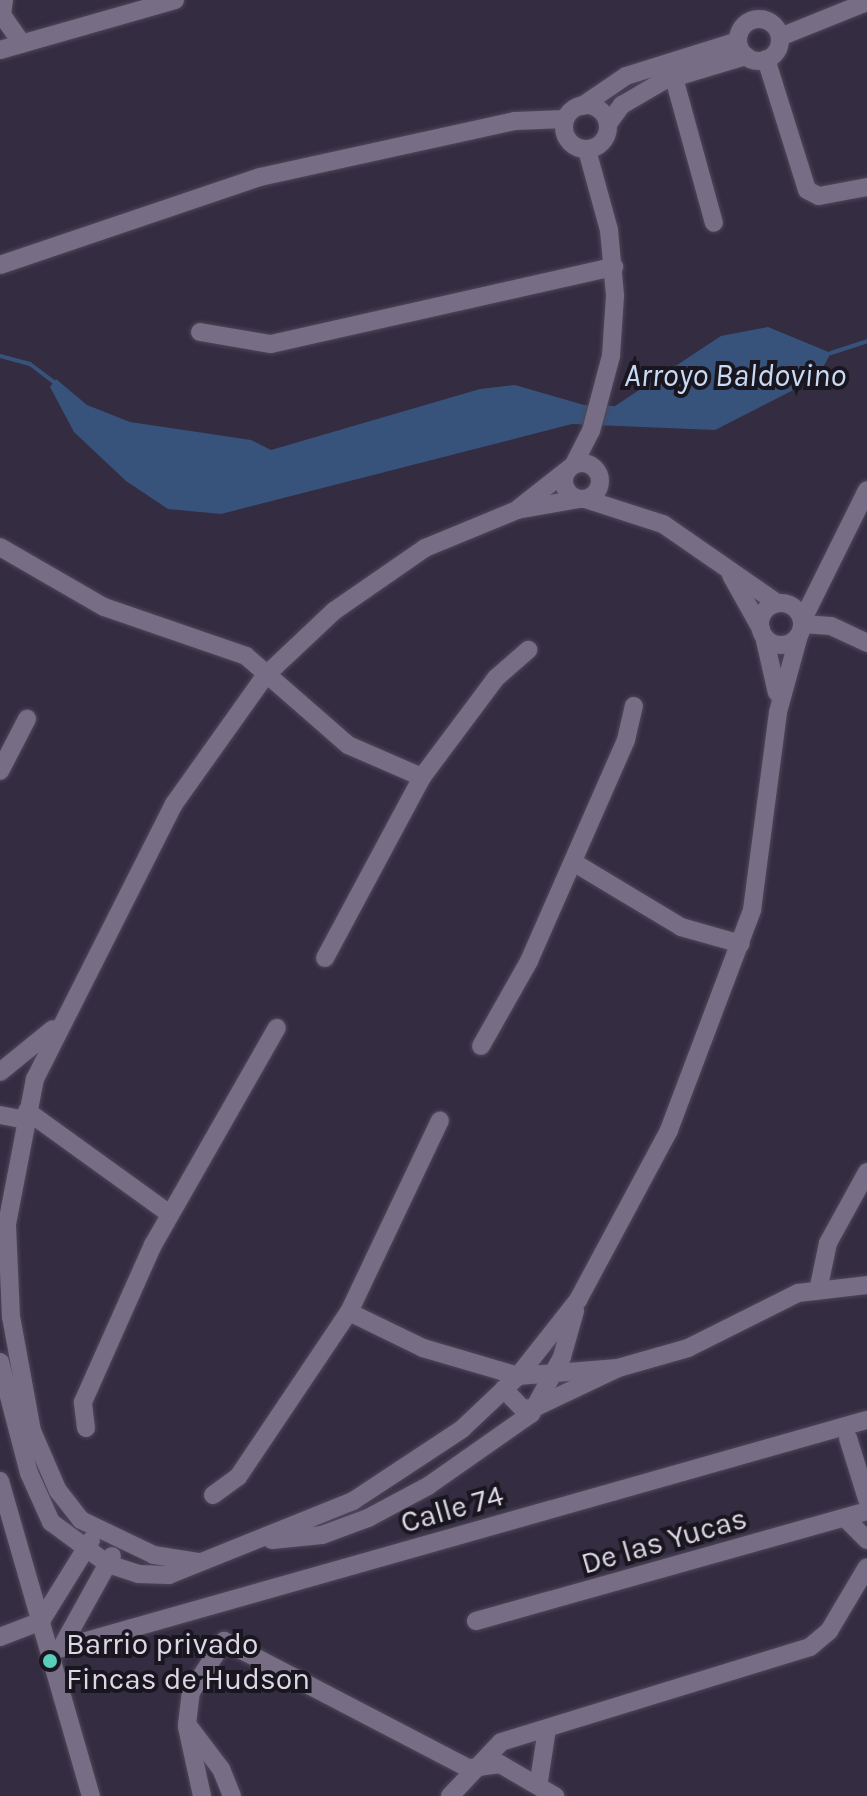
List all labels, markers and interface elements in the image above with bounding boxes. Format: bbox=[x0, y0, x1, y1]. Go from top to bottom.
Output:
water label: Arroyo Baldovino bbox=[624, 357, 846, 395]
street label: Calle 74 bbox=[397, 1477, 507, 1541]
street label: De las Yucas bbox=[577, 1500, 751, 1582]
place label: Barrio privado Fincas de Hudson bbox=[66, 1626, 310, 1696]
marker: Barrio privado Fincas de Hudson bbox=[41, 1652, 59, 1670]

